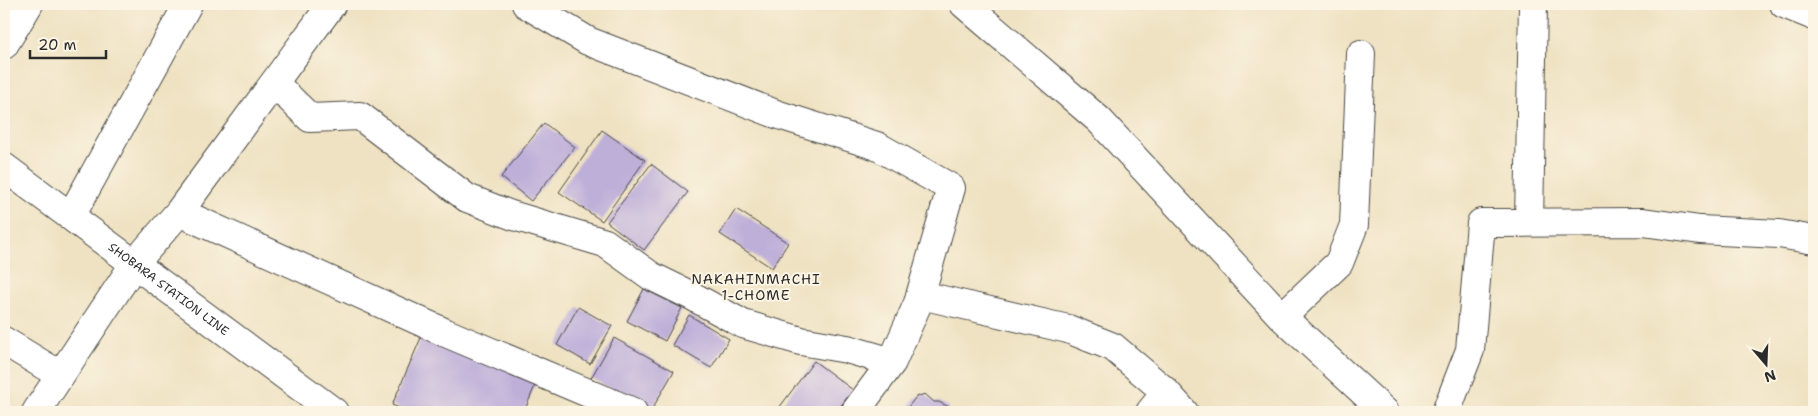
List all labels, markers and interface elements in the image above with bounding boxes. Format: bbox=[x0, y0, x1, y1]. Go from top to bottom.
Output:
scale bar bbox=[30, 28, 106, 60]
text: 20 m bbox=[38, 35, 77, 55]
street label: SHOBARA STATION LINE bbox=[105, 239, 232, 339]
district label: NAKAHINMACHI 1-CHOME bbox=[691, 270, 821, 304]
north arrow bbox=[1740, 338, 1790, 388]
text: N bbox=[1762, 366, 1778, 387]

